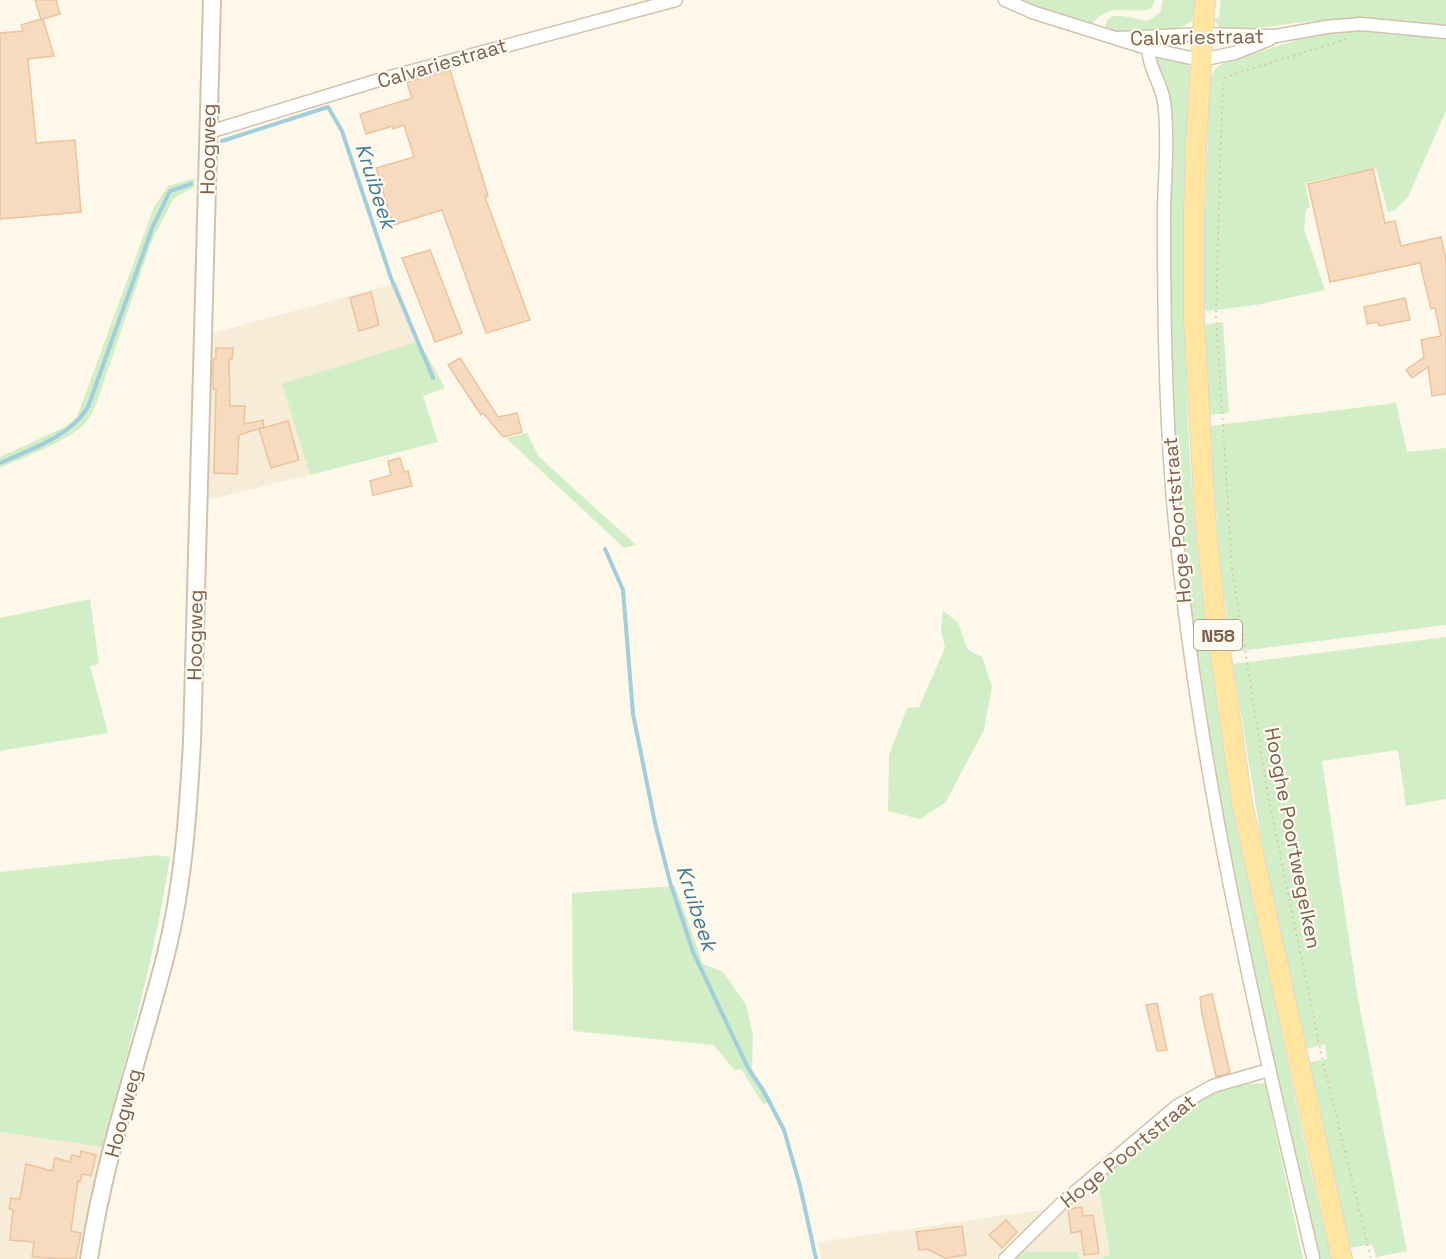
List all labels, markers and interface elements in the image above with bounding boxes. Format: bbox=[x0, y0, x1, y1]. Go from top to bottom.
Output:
street label: Calvariestraat bbox=[1130, 23, 1264, 51]
street label: Calvariestraat bbox=[374, 32, 510, 94]
street label: Hoogweg bbox=[194, 103, 222, 195]
water label: Kruibeek bbox=[349, 140, 403, 235]
street label: Hoge Poortstraat bbox=[1157, 436, 1197, 604]
street label: Hoogweg bbox=[181, 589, 209, 681]
road number: N58 bbox=[1194, 620, 1242, 650]
street label: Hooghe Poortwegelken bbox=[1259, 725, 1327, 951]
water label: Kruibeek bbox=[670, 862, 724, 957]
street label: Hoogweg bbox=[99, 1066, 147, 1160]
street label: Hoge Poortstraat bbox=[1055, 1088, 1201, 1214]

